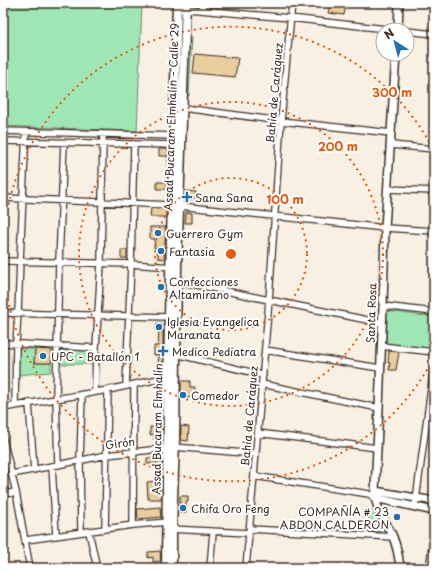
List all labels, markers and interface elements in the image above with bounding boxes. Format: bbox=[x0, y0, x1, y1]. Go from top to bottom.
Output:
street label: Assad Bucaram Elmhalín - Calle 29 bbox=[159, 22, 183, 211]
north arrow bbox=[375, 22, 415, 62]
text: N bbox=[380, 24, 398, 43]
street label: Bahía de Caráquez bbox=[261, 42, 287, 144]
text: 300 m bbox=[372, 83, 412, 101]
text: 200 m bbox=[318, 137, 358, 155]
place label: Sana Sana bbox=[195, 189, 253, 206]
text: 100 m bbox=[266, 190, 304, 208]
marker: Sana Sana bbox=[182, 192, 192, 202]
place label: Guerrero Gym bbox=[166, 225, 243, 242]
marker: Guerrero Gym bbox=[153, 228, 163, 238]
place label: Fantasia bbox=[169, 243, 215, 260]
marker: Fantasia bbox=[156, 246, 166, 256]
centre of rings bbox=[224, 247, 238, 261]
place label: Confecciones Altamirano bbox=[169, 273, 238, 303]
marker: Confecciones Altamirano bbox=[156, 282, 166, 292]
street label: Santa Rosa bbox=[361, 282, 381, 343]
place label: Iglesia Evangelica Maranata bbox=[167, 313, 259, 343]
marker: Iglesia Evangelica Maranata bbox=[154, 322, 164, 332]
place label: Medico Pediatra bbox=[172, 343, 256, 360]
marker: Medico Pediatra bbox=[157, 345, 169, 357]
place label: UPC - Batallón 1 bbox=[51, 348, 140, 365]
marker: UPC - Batallón 1 bbox=[38, 351, 48, 361]
street label: Assad Bucaram Elmhalín bbox=[147, 363, 167, 495]
street label: Bahía de Caráquez bbox=[236, 365, 262, 467]
place label: Comedor bbox=[191, 387, 239, 404]
marker: Comedor bbox=[178, 390, 188, 400]
street label: Girón bbox=[104, 433, 136, 453]
place label: Chifa Oro Feng bbox=[191, 500, 270, 517]
marker: Chifa Oro Feng bbox=[178, 503, 188, 513]
place label: COMPAÑÍA # 23 ABDON CALDERON bbox=[280, 503, 389, 533]
marker: COMPAÑÍA # 23 ABDON CALDERON bbox=[392, 512, 402, 522]

